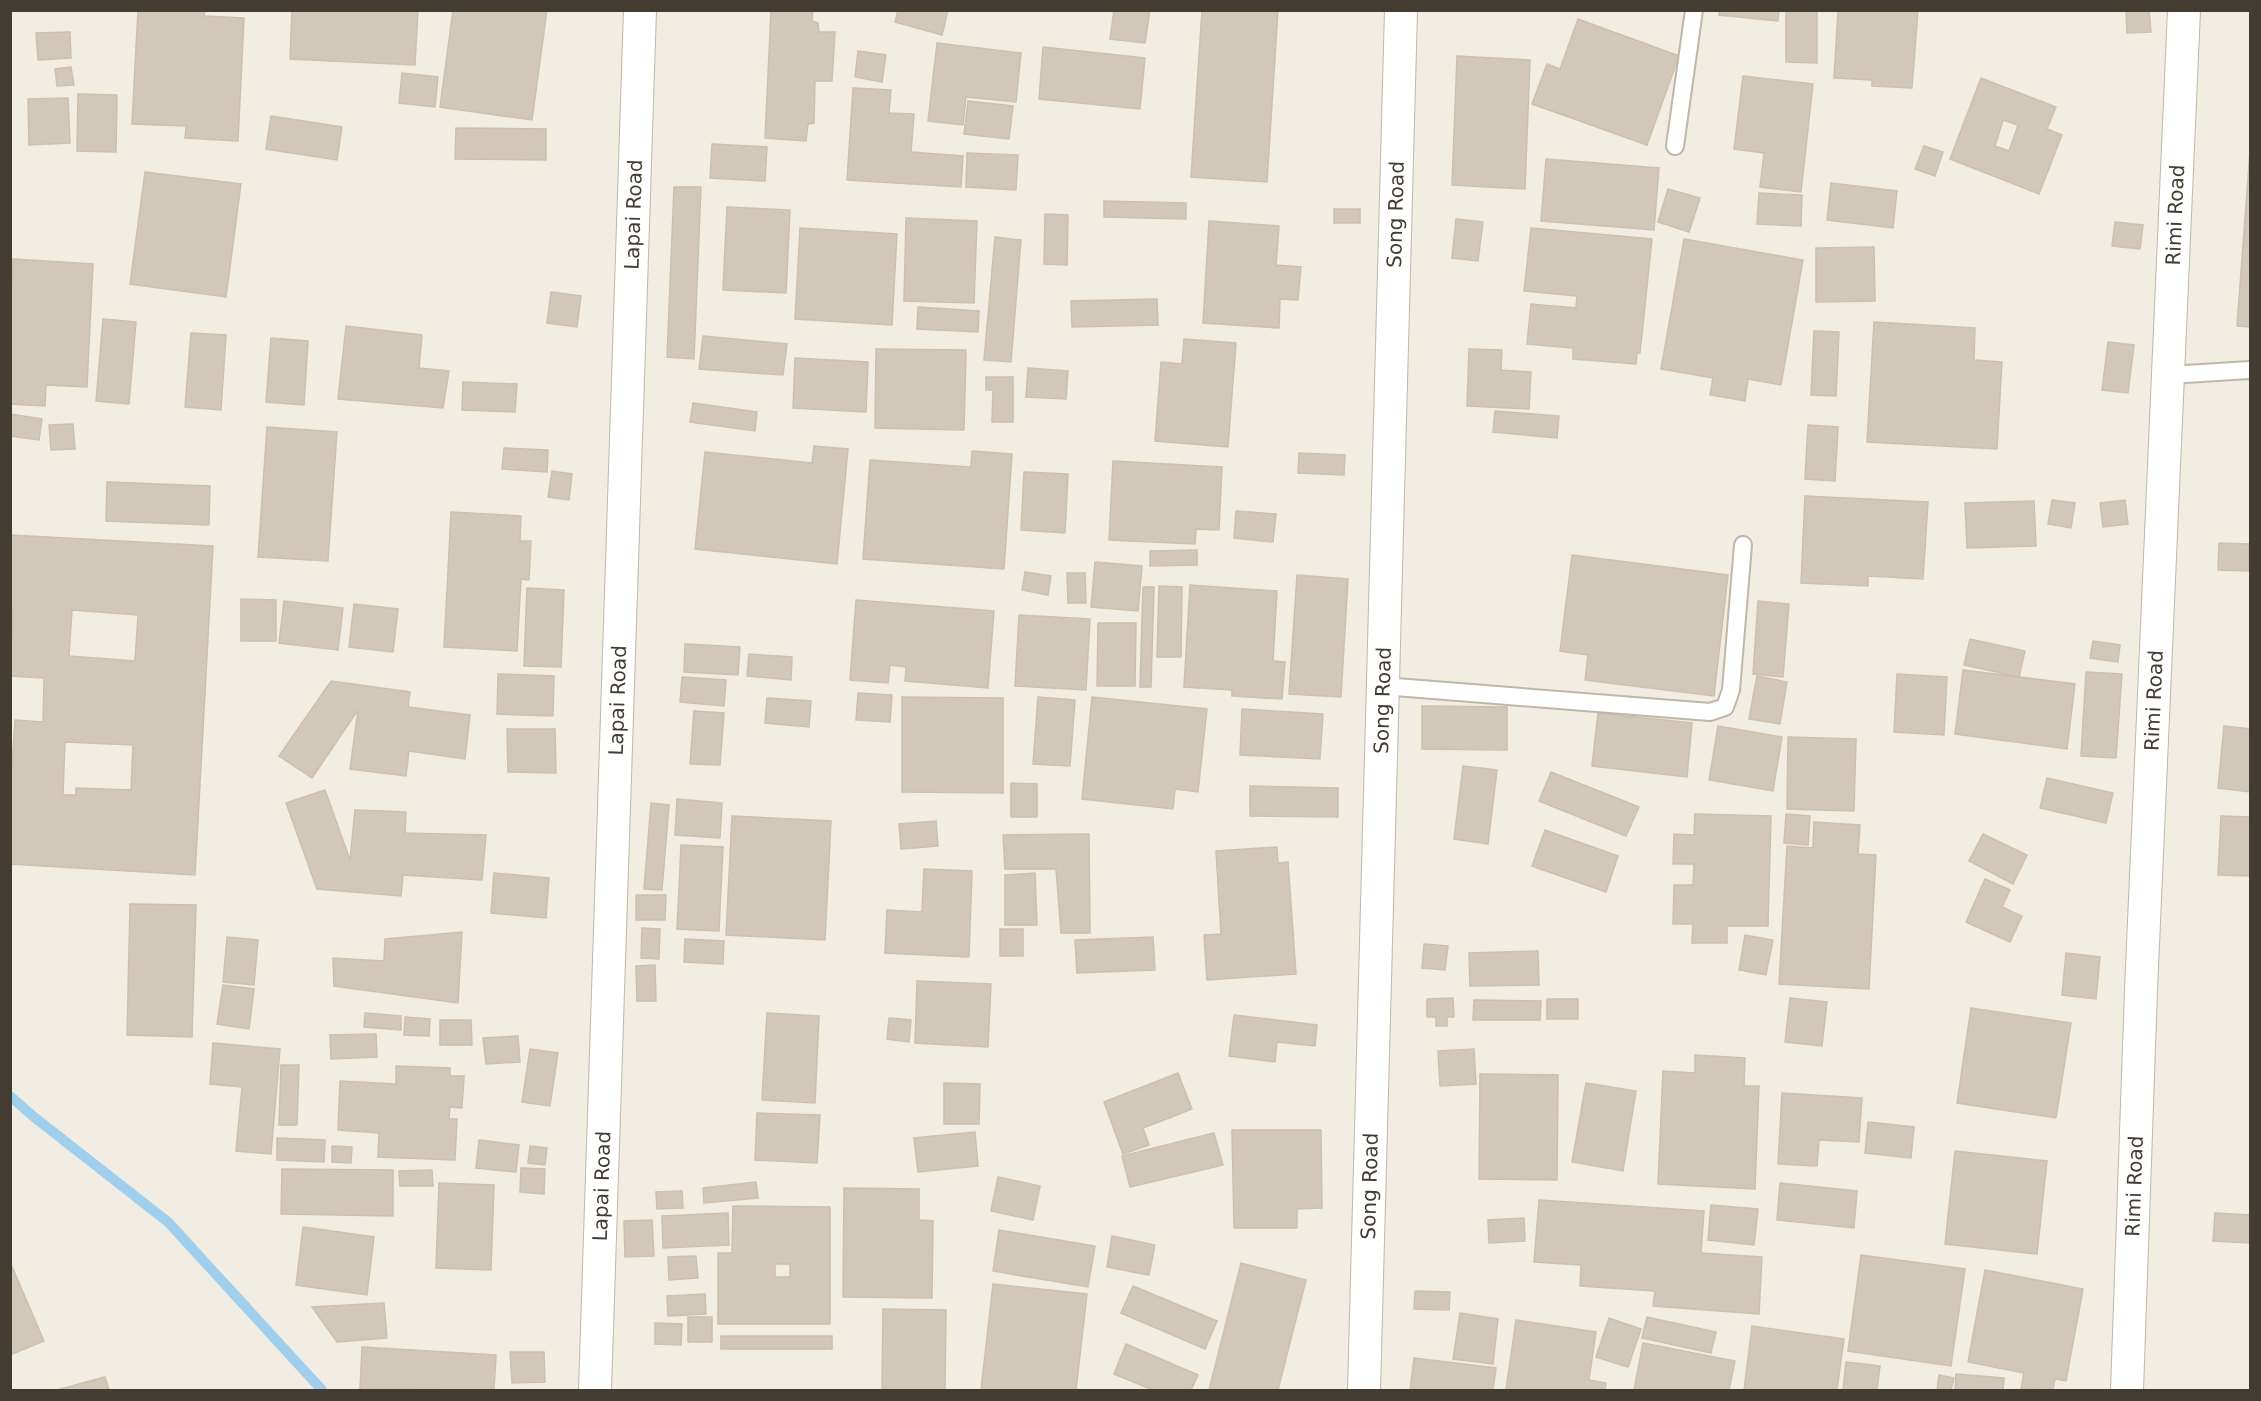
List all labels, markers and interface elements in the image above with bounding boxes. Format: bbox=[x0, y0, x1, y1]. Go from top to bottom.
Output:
street label: Lapai Road bbox=[620, 159, 647, 270]
street label: Song Road bbox=[1382, 161, 1409, 268]
street label: Rimi Road bbox=[2161, 164, 2189, 266]
street label: Lapai Road bbox=[604, 645, 631, 756]
street label: Song Road bbox=[1369, 646, 1396, 754]
street label: Rimi Road bbox=[2139, 649, 2168, 752]
street label: Lapai Road bbox=[588, 1130, 615, 1242]
street label: Song Road bbox=[1356, 1132, 1383, 1240]
street label: Rimi Road bbox=[2120, 1135, 2148, 1237]

